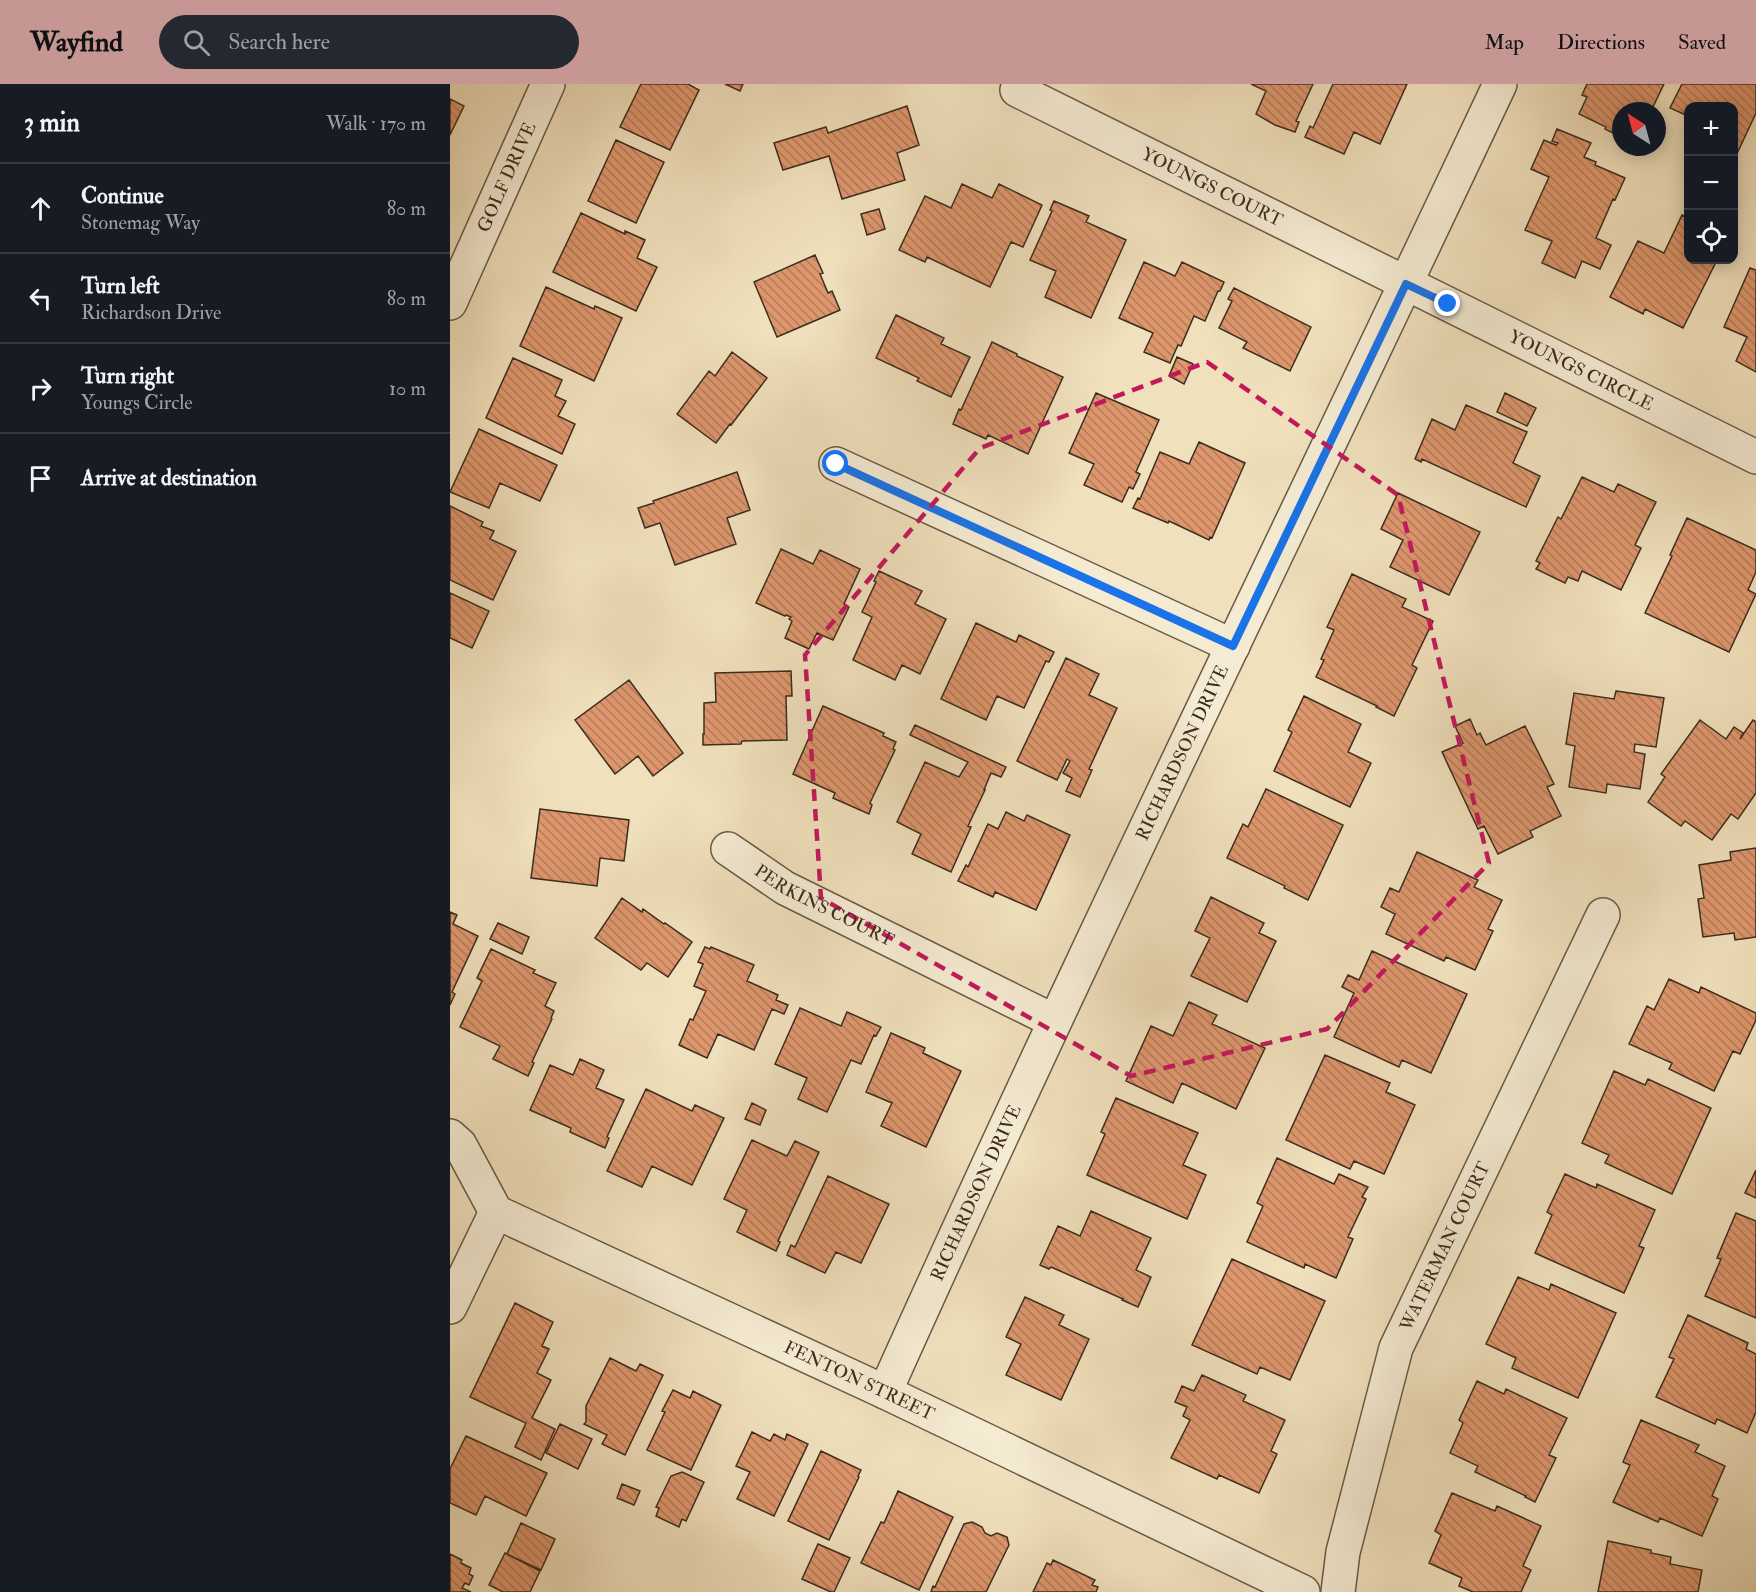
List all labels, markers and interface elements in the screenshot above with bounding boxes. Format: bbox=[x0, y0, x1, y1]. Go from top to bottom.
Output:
search box bbox=[159, 15, 579, 69]
text: Wayfind bbox=[30, 25, 123, 60]
icon: search bbox=[180, 26, 213, 59]
text: Search here bbox=[228, 28, 330, 56]
text: Map bbox=[1484, 29, 1524, 56]
text: Directions bbox=[1557, 29, 1645, 56]
text: Saved bbox=[1678, 29, 1726, 56]
north arrow bbox=[1612, 102, 1666, 156]
map controls bbox=[1684, 102, 1738, 264]
button: + bbox=[1684, 102, 1738, 156]
text: 3 min bbox=[24, 107, 80, 139]
text: Walk · 170 m bbox=[326, 111, 426, 136]
street label: GOLF DRIVE bbox=[472, 118, 541, 236]
street label: YOUNGS COURT bbox=[1138, 142, 1287, 232]
button: − bbox=[1684, 156, 1738, 210]
text: Continue bbox=[81, 182, 164, 210]
icon: ahead bbox=[24, 192, 57, 225]
text: 80 m bbox=[387, 196, 426, 221]
text: Stonemag Way bbox=[81, 210, 200, 235]
button: locate bbox=[1684, 210, 1738, 264]
text: Turn left bbox=[81, 272, 160, 300]
icon: left bbox=[24, 282, 57, 315]
text: 80 m bbox=[387, 286, 426, 311]
route end bbox=[1434, 290, 1460, 316]
text: Richardson Drive bbox=[81, 300, 221, 325]
street label: YOUNGS CIRCLE bbox=[1505, 325, 1657, 416]
text: Turn right bbox=[81, 362, 174, 390]
icon: right bbox=[24, 372, 57, 405]
text: 10 m bbox=[389, 376, 426, 401]
text: Youngs Circle bbox=[81, 390, 193, 415]
route start bbox=[822, 450, 848, 476]
icon: arrive bbox=[24, 462, 57, 495]
text: Arrive at destination bbox=[81, 464, 257, 492]
street label: RICHARDSON DRIVE bbox=[1130, 661, 1233, 844]
street label: PERKINS COURT bbox=[750, 859, 899, 952]
street label: RICHARDSON DRIVE bbox=[925, 1101, 1026, 1284]
street label: WATERMAN COURT bbox=[1394, 1157, 1495, 1335]
street label: FENTON STREET bbox=[780, 1335, 939, 1426]

